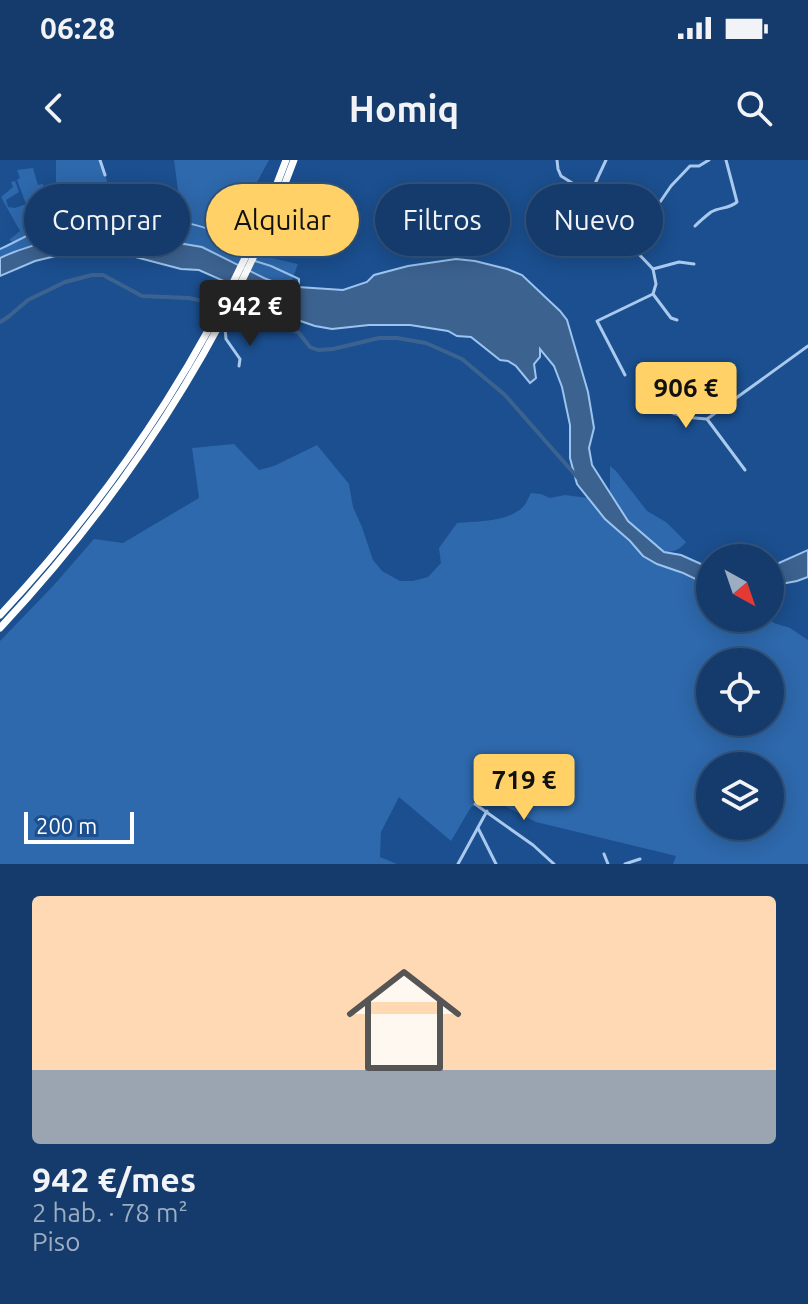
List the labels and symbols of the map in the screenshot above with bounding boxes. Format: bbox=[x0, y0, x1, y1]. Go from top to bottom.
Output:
pin: 942 € bbox=[194, 280, 306, 348]
pin: 906 € bbox=[630, 362, 742, 430]
north arrow bbox=[696, 544, 784, 632]
pin: 719 € bbox=[468, 754, 580, 822]
scale bar bbox=[24, 808, 134, 844]

